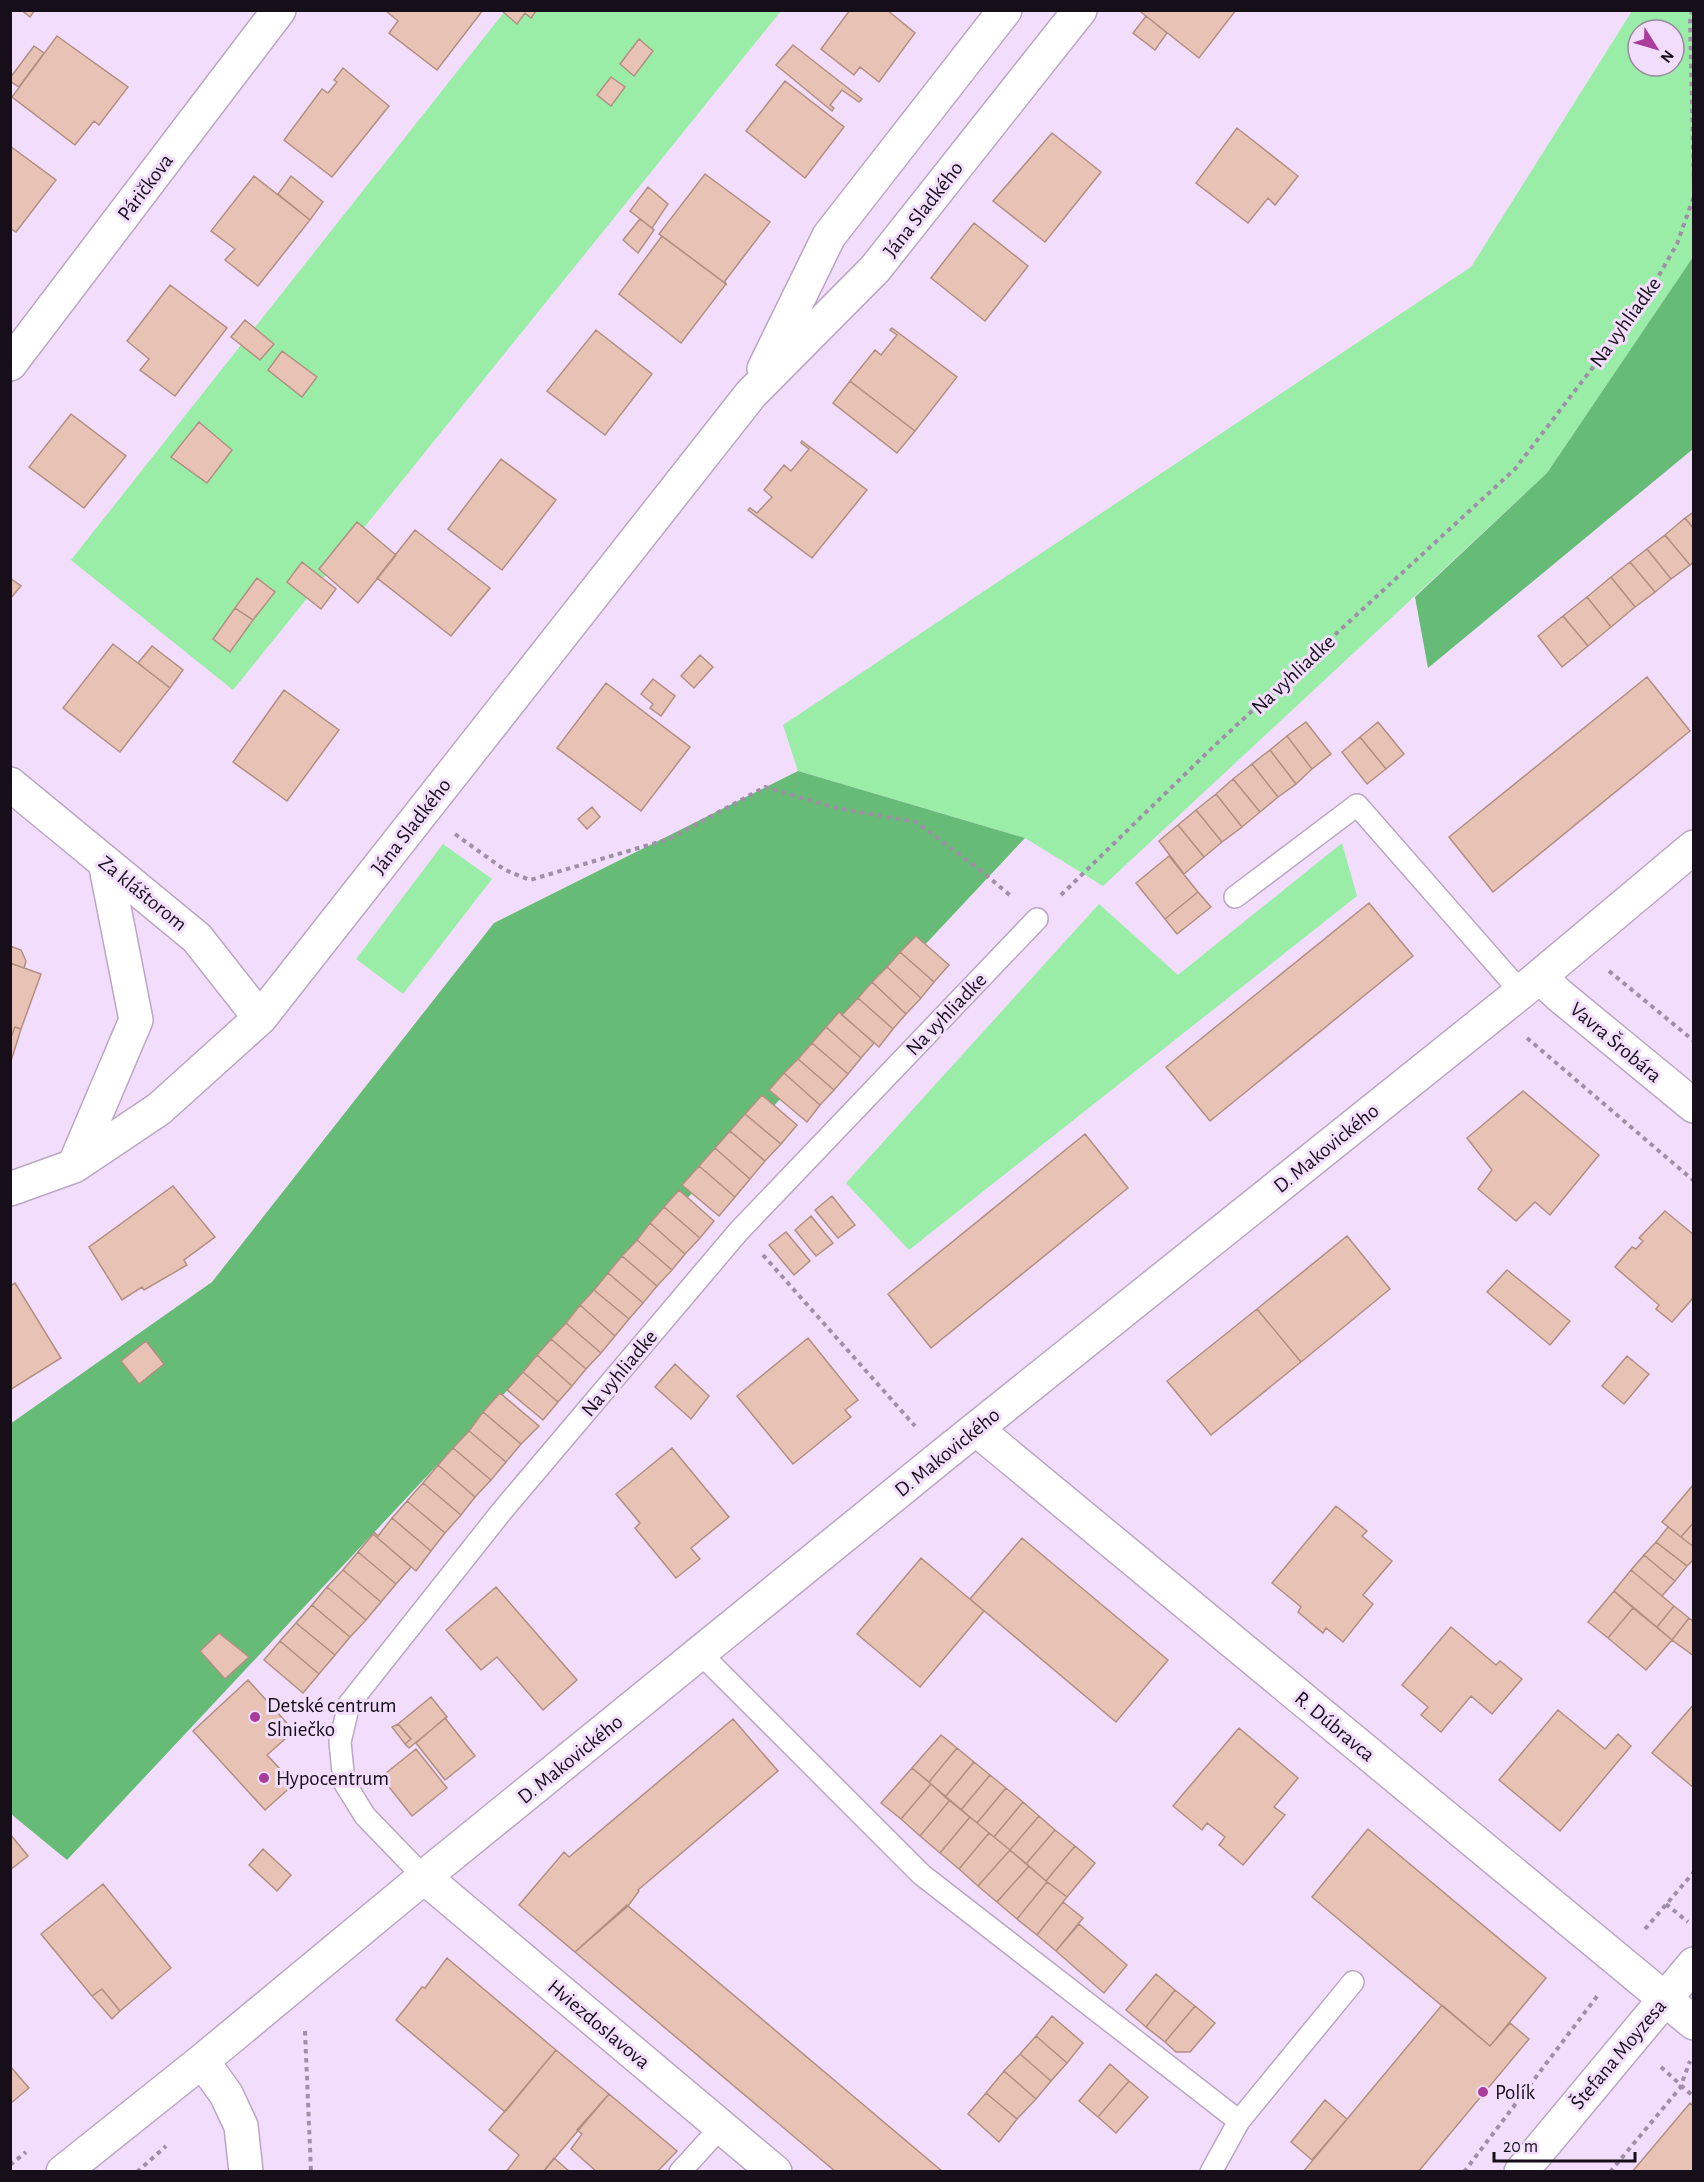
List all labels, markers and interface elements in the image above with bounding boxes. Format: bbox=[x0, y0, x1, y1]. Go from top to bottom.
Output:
north arrow bbox=[1626, 18, 1686, 78]
text: N bbox=[1657, 47, 1677, 66]
street label: Páričkova bbox=[114, 150, 177, 224]
street label: Jána Sladkého bbox=[880, 157, 967, 261]
street label: Na vyhliadke bbox=[1586, 273, 1665, 371]
street label: Na vyhliadke bbox=[1248, 631, 1339, 718]
street label: Jána Sladkého bbox=[368, 774, 455, 878]
street label: Za kláštorom bbox=[95, 852, 191, 935]
street label: Na vyhliadke bbox=[902, 969, 991, 1060]
street label: Vavra Šrobára bbox=[1566, 997, 1667, 1087]
street label: D. Makovického bbox=[1270, 1100, 1383, 1197]
street label: Na vyhliadke bbox=[577, 1326, 661, 1421]
street label: D. Makovického bbox=[891, 1404, 1004, 1501]
street label: R. Dúbravca bbox=[1291, 1687, 1379, 1766]
place label: Detské centrum Slniečko bbox=[267, 1695, 397, 1740]
marker: Detské centrum Slniečko bbox=[248, 1710, 262, 1724]
street label: D. Makovického bbox=[514, 1711, 627, 1808]
place label: Hypocentrum bbox=[276, 1768, 389, 1789]
marker: Hypocentrum bbox=[257, 1771, 271, 1785]
street label: Hviezdoslavova bbox=[544, 1976, 654, 2073]
street label: Štefana Moyzesa bbox=[1565, 1994, 1670, 2113]
place label: Polík bbox=[1495, 2082, 1536, 2103]
marker: Polík bbox=[1476, 2085, 1490, 2099]
scale bar bbox=[1494, 2125, 1635, 2163]
text: 20 m bbox=[1503, 2138, 1538, 2156]

